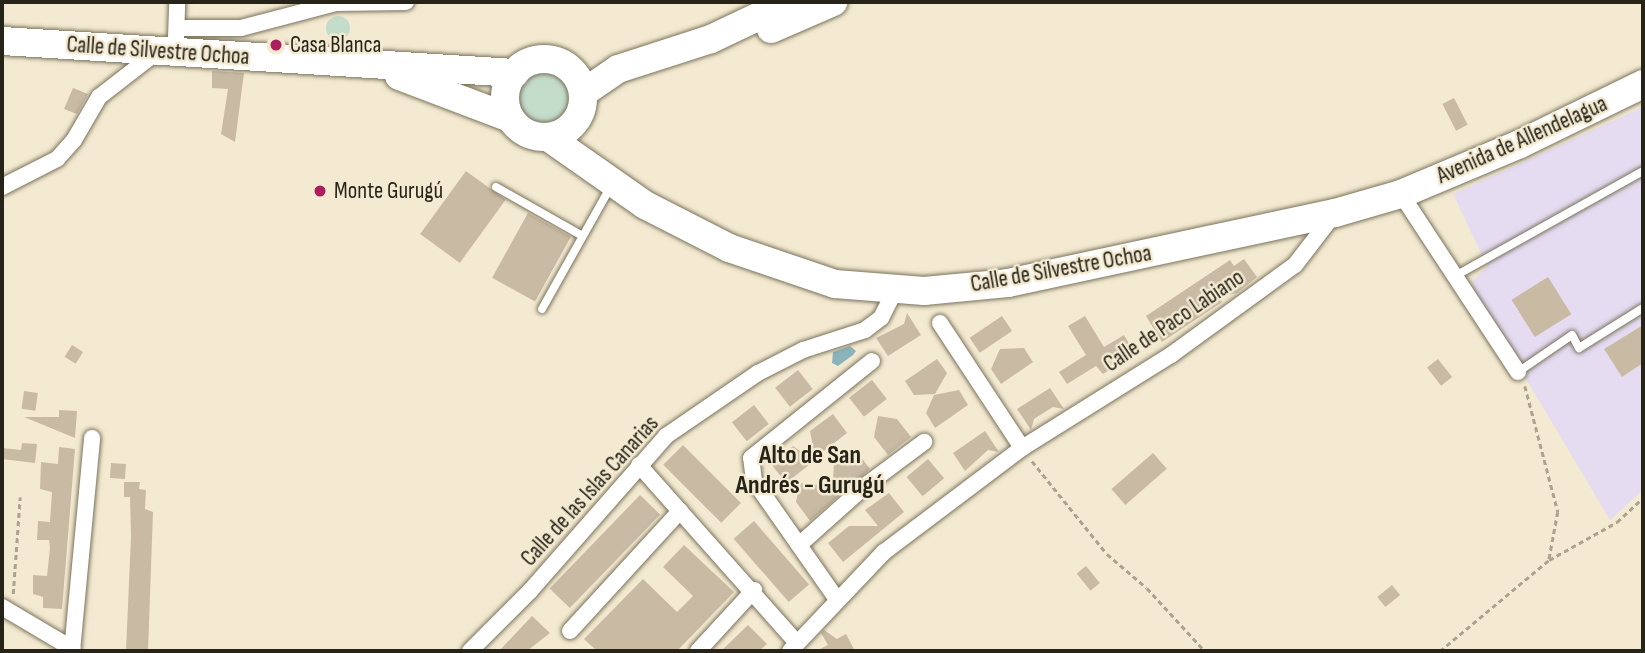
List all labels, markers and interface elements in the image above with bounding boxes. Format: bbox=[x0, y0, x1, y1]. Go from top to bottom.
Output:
street label: Calle de Silvestre Ochoa bbox=[66, 31, 250, 71]
place label: Casa Blanca bbox=[290, 31, 381, 59]
marker: Casa Blanca bbox=[268, 37, 284, 53]
street label: Avenida de Allendelagua bbox=[1432, 90, 1612, 190]
place label: Monte Gurugú bbox=[334, 177, 443, 205]
marker: Monte Gurugú bbox=[312, 183, 328, 199]
street label: Calle de Silvestre Ochoa bbox=[968, 240, 1154, 298]
street label: Calle de Paco Labiano bbox=[1098, 264, 1250, 378]
street label: Calle de las Islas Canarias bbox=[515, 410, 665, 572]
district label: Alto de San Andrés - Gurugú bbox=[735, 440, 885, 502]

